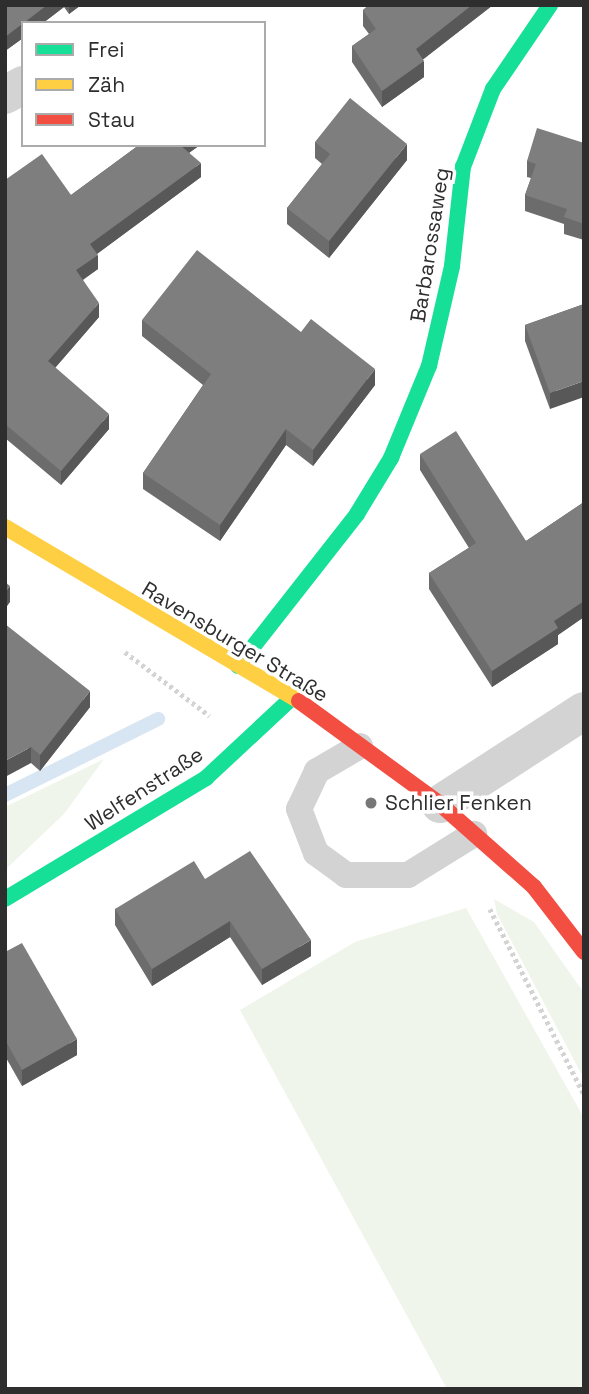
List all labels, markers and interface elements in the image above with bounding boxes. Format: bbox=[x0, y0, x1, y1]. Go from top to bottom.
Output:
legend bbox=[21, 21, 266, 147]
text: Frei bbox=[88, 36, 124, 63]
text: Zäh bbox=[88, 71, 125, 98]
text: Stau bbox=[88, 106, 135, 133]
street label: Barbarossaweg bbox=[405, 166, 455, 324]
street label: Ravensburger Straße bbox=[137, 576, 333, 708]
street label: Welfenstraße bbox=[80, 742, 208, 836]
place label: Schlier Fenken bbox=[385, 790, 532, 816]
marker: Schlier Fenken bbox=[363, 795, 379, 811]

